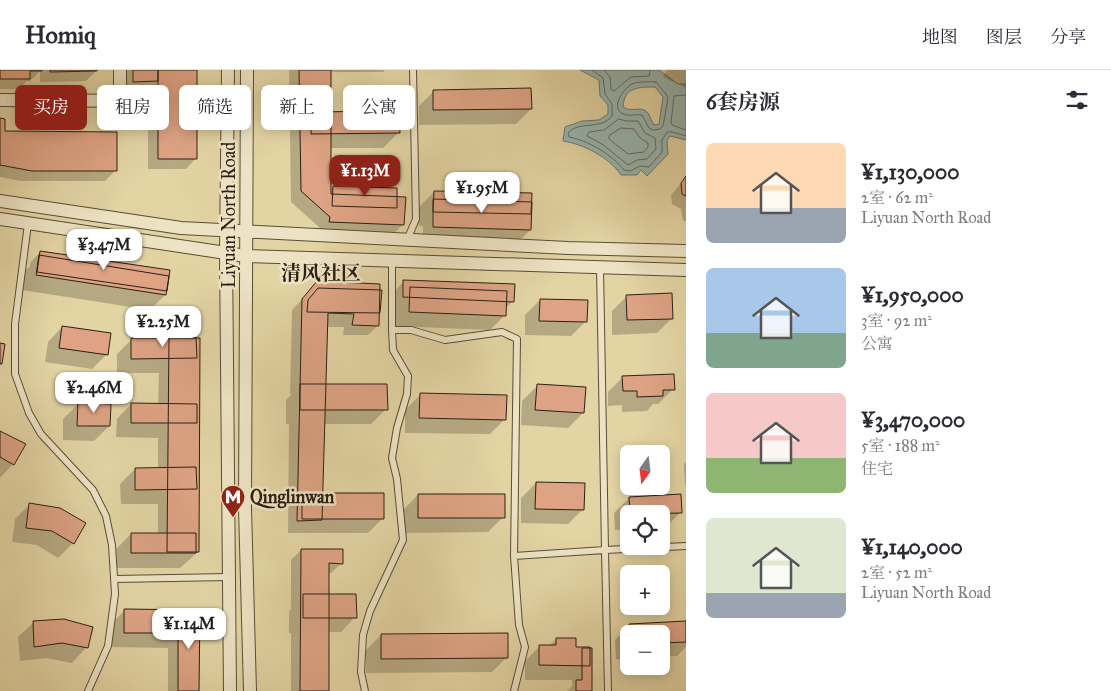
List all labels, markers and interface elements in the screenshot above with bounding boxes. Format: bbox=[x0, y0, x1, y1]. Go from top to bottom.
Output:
text: Homiq bbox=[25, 20, 96, 50]
text: 地图 bbox=[922, 26, 958, 48]
text: 图层 bbox=[986, 26, 1022, 48]
text: 分享 bbox=[1050, 26, 1086, 48]
chip: 买房 bbox=[15, 85, 87, 130]
chip: 租房 bbox=[97, 85, 169, 130]
chip: 筛选 bbox=[179, 85, 251, 130]
chip: 新上 bbox=[261, 85, 333, 130]
chip: 公寓 bbox=[343, 85, 415, 130]
icon: filters bbox=[1063, 86, 1091, 114]
text: 6套房源 bbox=[706, 89, 780, 115]
street label: Liyuan North Road bbox=[218, 142, 240, 288]
pin: ¥1.13M bbox=[324, 154, 406, 197]
text: ¥1,130,000 bbox=[861, 159, 960, 185]
text: ¥1.13M bbox=[340, 161, 390, 180]
icon: home bbox=[746, 163, 806, 223]
pin: ¥1.95M bbox=[441, 172, 523, 214]
text: ¥1.95M bbox=[456, 178, 508, 197]
text: 2室 · 62 m² bbox=[861, 188, 933, 207]
text: Liyuan North Road bbox=[861, 208, 991, 227]
pin: ¥3.47M bbox=[63, 228, 145, 271]
text: ¥3.47M bbox=[77, 235, 131, 254]
district label: 清风社区 bbox=[281, 261, 361, 285]
text: ¥1,950,000 bbox=[861, 282, 964, 308]
icon: home bbox=[746, 288, 806, 348]
pin: ¥2.25M bbox=[122, 306, 204, 348]
text: 3室 · 92 m² bbox=[861, 311, 932, 330]
text: ¥2.25M bbox=[136, 312, 190, 331]
text: 公寓 bbox=[861, 334, 893, 353]
pin: ¥2.46M bbox=[53, 372, 135, 414]
text: ¥2.46M bbox=[66, 378, 122, 397]
text: ¥3,470,000 bbox=[861, 407, 965, 433]
icon: home bbox=[746, 413, 806, 473]
text: 5室 · 188 m² bbox=[861, 436, 940, 455]
north arrow bbox=[620, 445, 670, 495]
map controls bbox=[620, 445, 670, 675]
text: 住宅 bbox=[861, 459, 893, 478]
metro station icon: Qinglinwan bbox=[220, 484, 246, 518]
place label: Qinglinwan bbox=[250, 486, 335, 509]
button: locate bbox=[620, 505, 670, 555]
text: ¥1,140,000 bbox=[861, 534, 963, 560]
icon: home bbox=[746, 538, 806, 598]
text: 2室 · 52 m² bbox=[861, 563, 932, 582]
button: + bbox=[620, 565, 670, 615]
text: Liyuan North Road bbox=[861, 583, 991, 602]
pin: ¥1.14M bbox=[148, 608, 230, 650]
text: ¥1.14M bbox=[163, 614, 215, 633]
button: − bbox=[620, 625, 670, 675]

